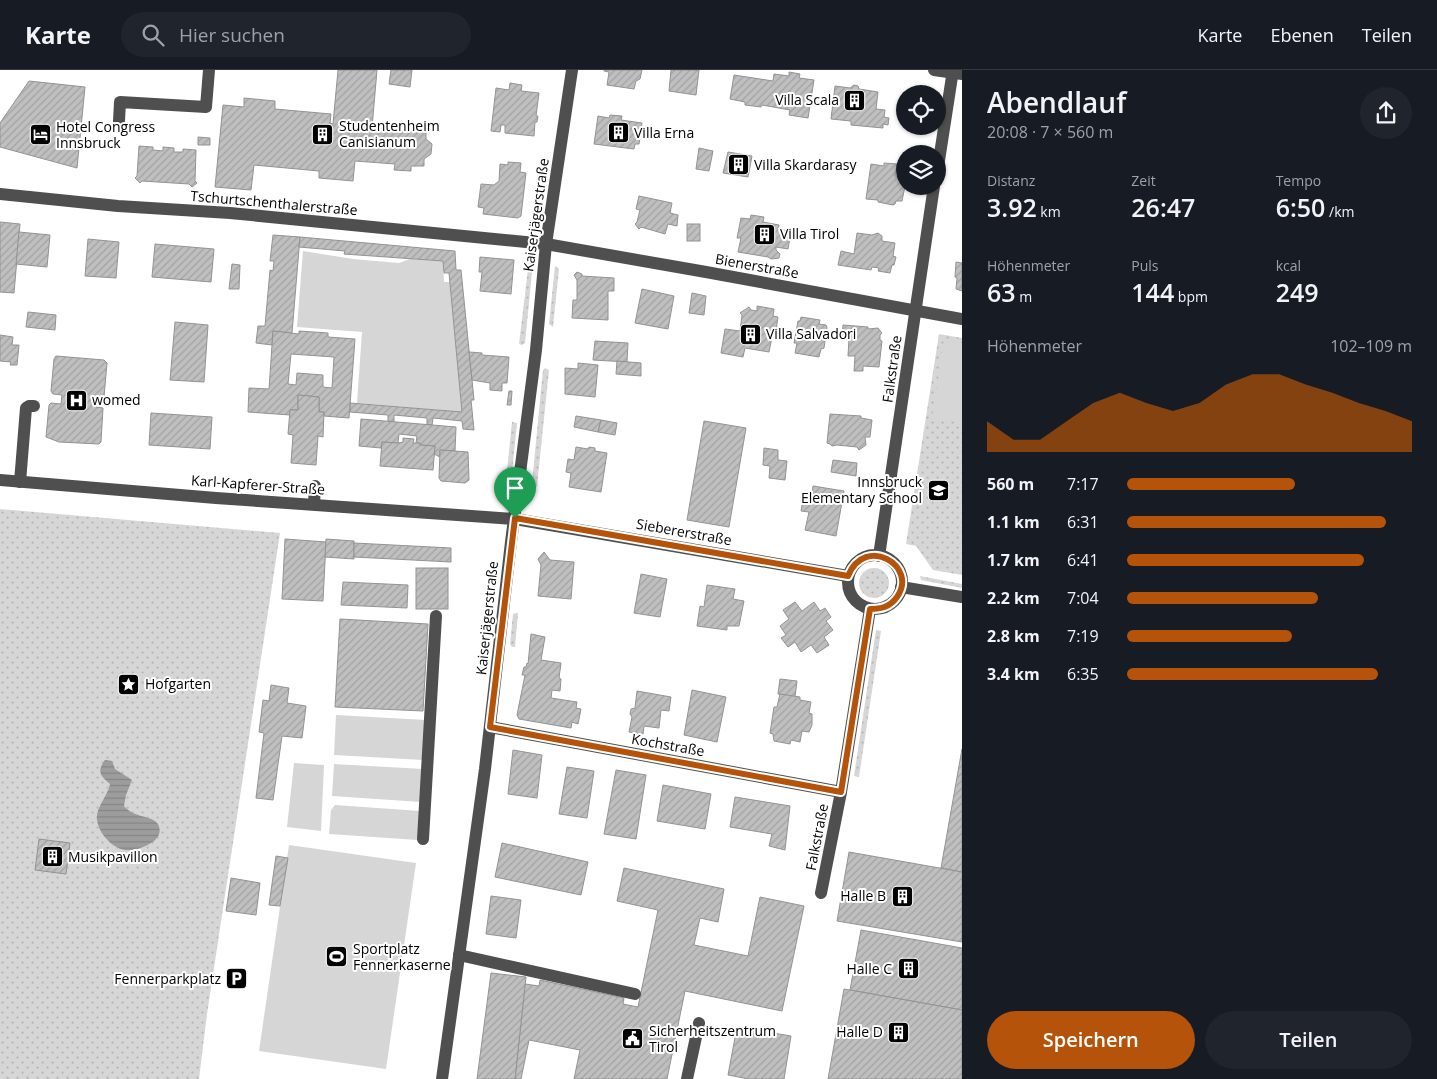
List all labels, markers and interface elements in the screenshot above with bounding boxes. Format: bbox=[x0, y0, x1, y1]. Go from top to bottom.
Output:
search box bbox=[121, 12, 471, 57]
text: Karte bbox=[25, 18, 91, 51]
icon: search bbox=[139, 21, 167, 49]
text: Hier suchen bbox=[179, 22, 285, 48]
text: Karte bbox=[1198, 23, 1242, 47]
text: Ebenen bbox=[1270, 23, 1334, 47]
text: Teilen bbox=[1362, 23, 1412, 47]
text: Abendlauf bbox=[987, 83, 1126, 121]
map controls bbox=[896, 85, 946, 195]
button: locate bbox=[896, 85, 946, 135]
button: share bbox=[1360, 87, 1412, 139]
building icon: Villa Scala bbox=[843, 88, 867, 112]
place label: Villa Scala bbox=[775, 90, 839, 109]
place label: Studentenheim Canisianum bbox=[339, 116, 440, 151]
place label: Hotel Congress Innsbruck bbox=[56, 117, 155, 152]
building icon: Villa Erna bbox=[606, 121, 630, 145]
text: 20:08 · 7 × 560 m bbox=[987, 121, 1113, 143]
building icon: Studentenheim Canisianum bbox=[311, 122, 335, 146]
hotel icon: Hotel Congress Innsbruck bbox=[28, 123, 52, 147]
place label: Villa Erna bbox=[634, 123, 694, 142]
button: layers bbox=[896, 145, 946, 195]
building icon: Villa Skardarasy bbox=[726, 153, 750, 177]
place label: Villa Skardarasy bbox=[754, 155, 857, 174]
street label: Kaiserjägerstraße bbox=[518, 157, 553, 273]
text: Distanz bbox=[987, 171, 1035, 190]
text: Zeit bbox=[1131, 171, 1156, 190]
text: Tempo bbox=[1276, 171, 1321, 190]
street label: Tschurtschenthalerstraße bbox=[190, 186, 358, 219]
text: 3.92 bbox=[987, 190, 1037, 224]
text: 26:47 bbox=[1131, 190, 1195, 224]
text: 6:50 bbox=[1276, 190, 1325, 224]
text: km bbox=[1037, 202, 1061, 221]
text: /km bbox=[1325, 202, 1354, 221]
building icon: Villa Tirol bbox=[752, 222, 776, 246]
place label: Villa Tirol bbox=[780, 224, 839, 243]
street label: Bienerstraße bbox=[714, 249, 800, 282]
text: Höhenmeter bbox=[987, 256, 1070, 275]
text: Puls bbox=[1131, 256, 1159, 275]
text: kcal bbox=[1276, 256, 1301, 275]
text: 63 bbox=[987, 275, 1016, 309]
text: 144 bbox=[1131, 275, 1174, 309]
text: 249 bbox=[1276, 275, 1319, 309]
text: m bbox=[1016, 287, 1032, 306]
text: bpm bbox=[1174, 287, 1208, 306]
building icon: Villa Salvadori bbox=[738, 322, 762, 346]
place label: Villa Salvadori bbox=[766, 324, 856, 343]
street label: Falkstraße bbox=[877, 334, 906, 404]
text: Höhenmeter bbox=[987, 335, 1082, 357]
text: 102–109 m bbox=[1330, 335, 1412, 357]
hospital icon: womed bbox=[64, 388, 88, 412]
place label: womed bbox=[92, 390, 141, 409]
pin bbox=[494, 467, 536, 518]
street label: Karl-Kapferer-Straße bbox=[190, 470, 326, 499]
place label: Innsbruck Elementary School bbox=[801, 472, 923, 507]
text: 560 m bbox=[987, 473, 1034, 495]
text: 7:17 bbox=[1067, 473, 1099, 495]
icon: arrive bbox=[501, 474, 529, 502]
school or university icon: Innsbruck Elementary School bbox=[926, 478, 950, 502]
text: 1.1 km bbox=[987, 511, 1040, 533]
text: 6:31 bbox=[1067, 511, 1099, 533]
street label: Siebererstraße bbox=[635, 514, 733, 549]
text: 1.7 km bbox=[987, 549, 1040, 571]
text: 6:41 bbox=[1067, 549, 1099, 571]
street label: Kaiserjägerstraße bbox=[471, 560, 502, 676]
text: 2.2 km bbox=[987, 587, 1040, 609]
text: 7:04 bbox=[1067, 587, 1099, 609]
text: 2.8 km bbox=[987, 625, 1040, 647]
text: 7:19 bbox=[1067, 625, 1099, 647]
text: 3.4 km bbox=[987, 663, 1040, 685]
text: 6:35 bbox=[1067, 663, 1099, 685]
place icon: Hofgarten bbox=[117, 672, 141, 696]
place label: Hofgarten bbox=[145, 674, 211, 693]
street label: Kochstraße bbox=[630, 729, 706, 760]
street label: Falkstraße bbox=[801, 802, 832, 872]
building icon: Musikpavillon bbox=[40, 845, 64, 869]
place label: Musikpavillon bbox=[68, 847, 158, 866]
building icon: Halle B bbox=[890, 884, 914, 908]
place label: Halle B bbox=[840, 886, 886, 905]
place label: Sportplatz Fennerkaserne bbox=[353, 939, 451, 974]
sports icon: Sportplatz Fennerkaserne bbox=[325, 945, 349, 969]
building icon: Halle C bbox=[896, 957, 920, 981]
place label: Halle C bbox=[847, 959, 892, 978]
parking icon: Fennerparkplatz bbox=[225, 967, 249, 991]
place label: Fennerparkplatz bbox=[114, 969, 221, 988]
button: Speichern bbox=[987, 1011, 1195, 1069]
button: Teilen bbox=[1205, 1011, 1412, 1069]
building icon: Halle D bbox=[887, 1020, 911, 1044]
place label: Sicherheitszentrum Tirol bbox=[649, 1021, 776, 1056]
place label: Halle D bbox=[836, 1022, 883, 1041]
public building icon: Sicherheitszentrum Tirol bbox=[621, 1027, 645, 1051]

